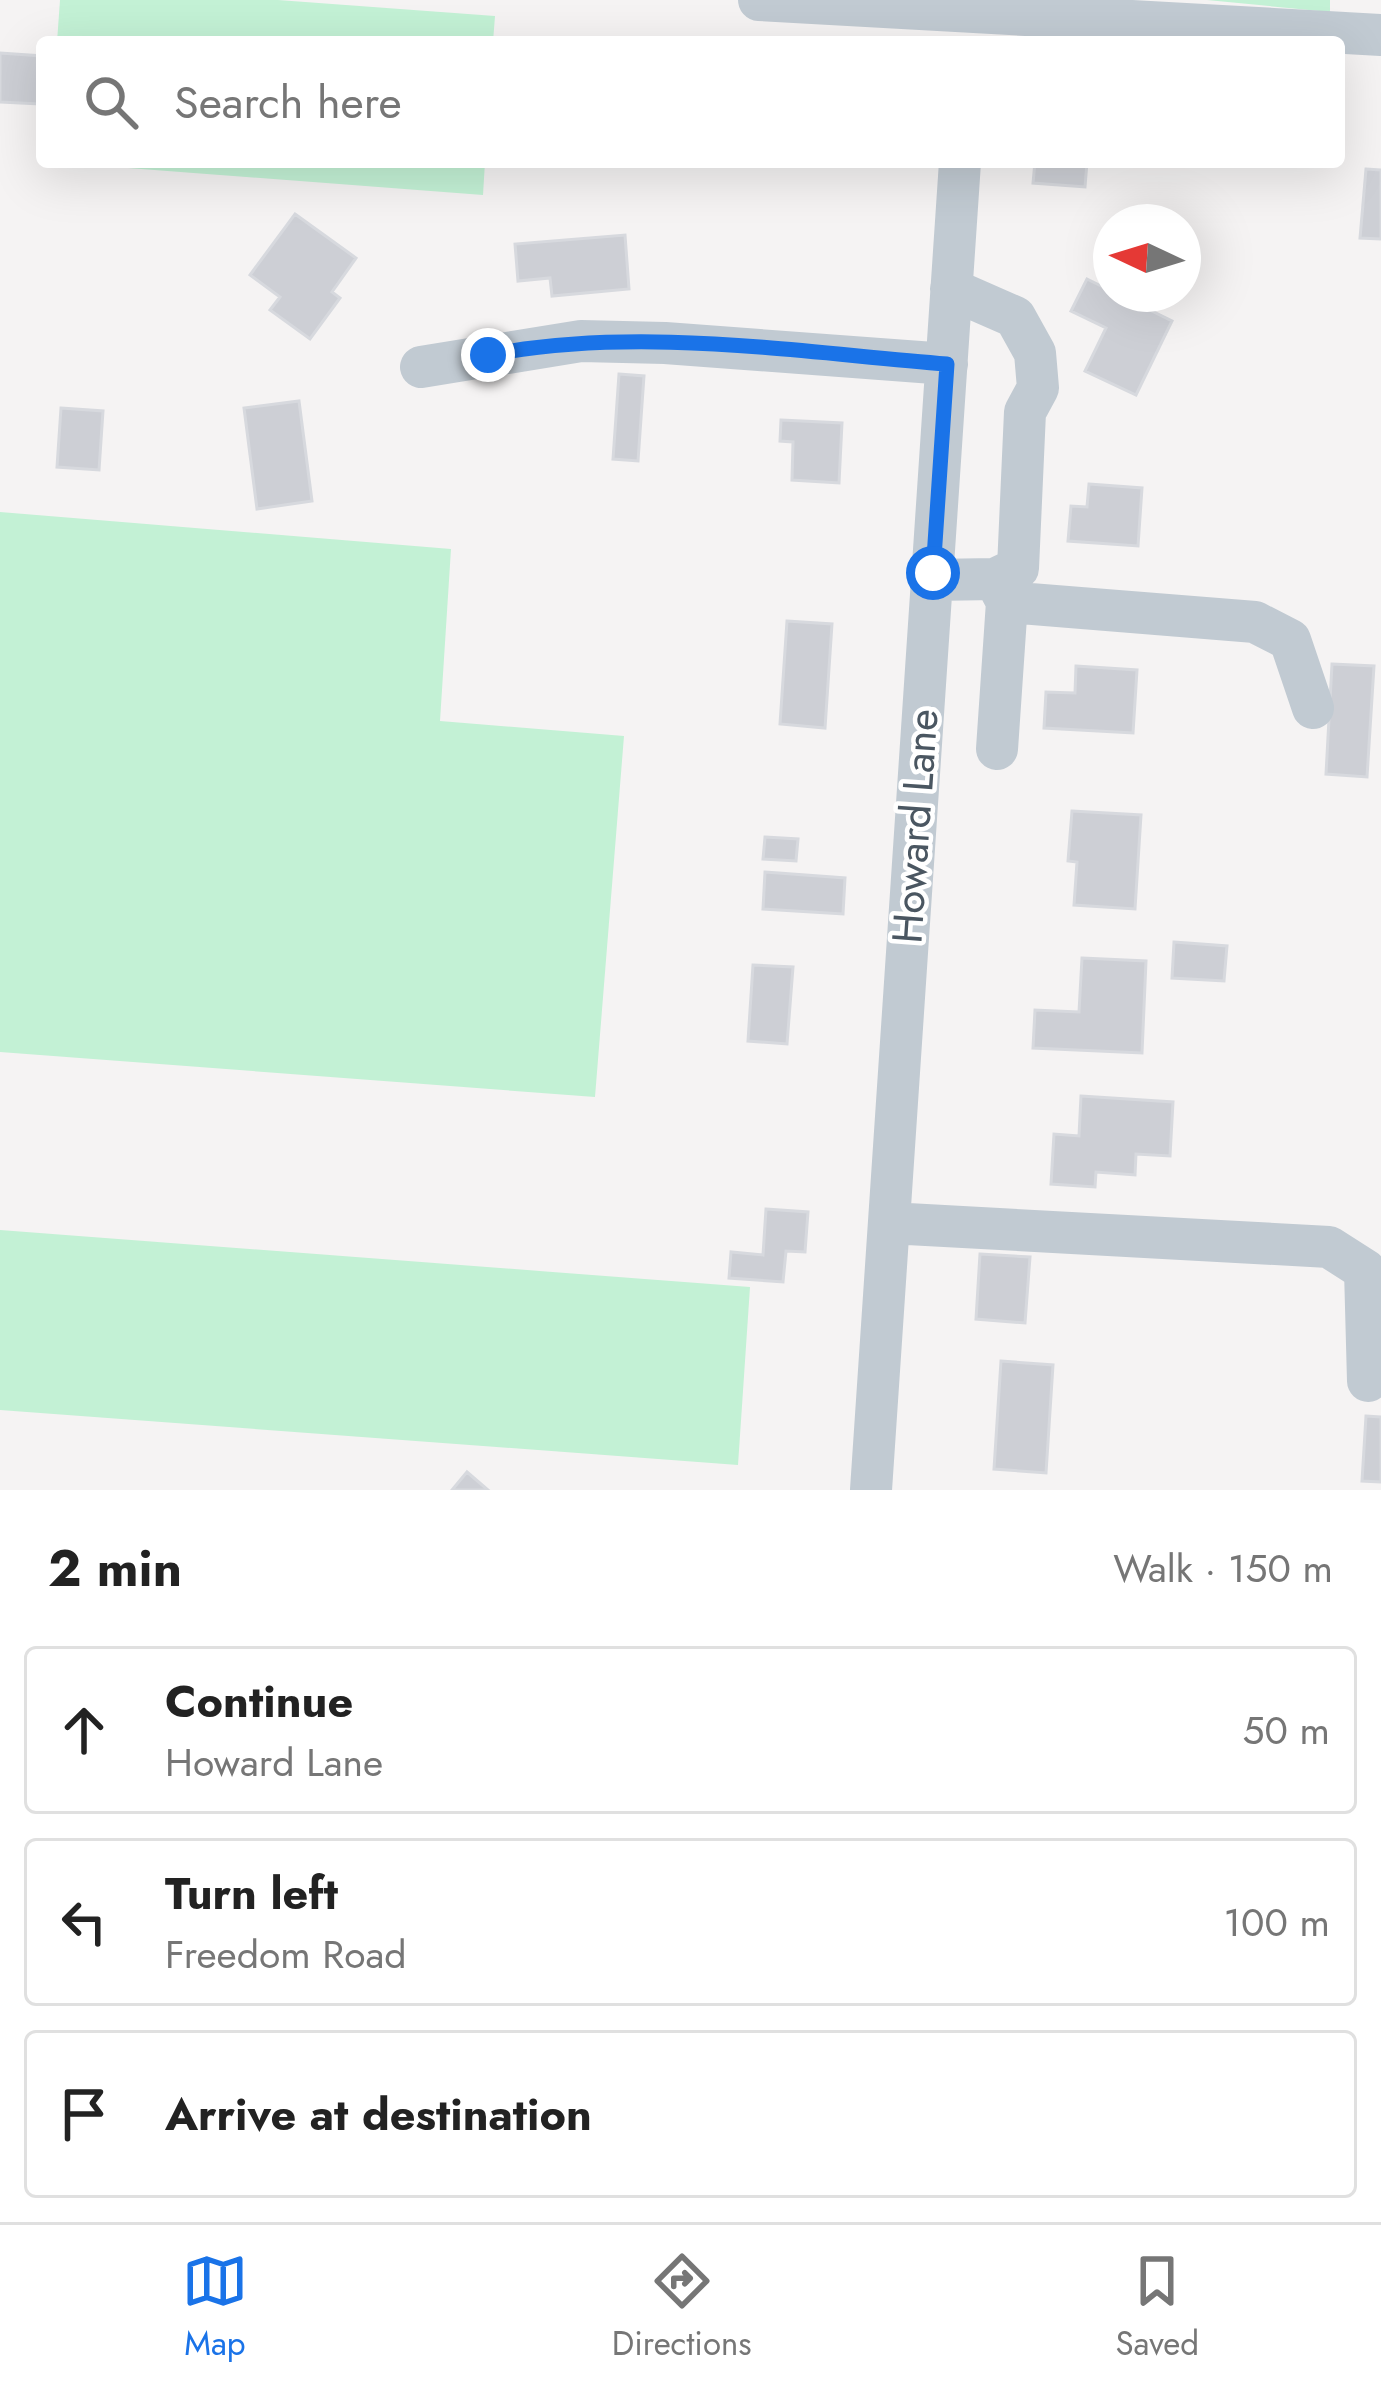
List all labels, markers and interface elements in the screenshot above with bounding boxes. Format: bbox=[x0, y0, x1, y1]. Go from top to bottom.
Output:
search box bbox=[36, 36, 1345, 168]
icon: search bbox=[78, 69, 144, 135]
text: Search here bbox=[174, 70, 402, 135]
north arrow bbox=[1093, 204, 1201, 312]
route end bbox=[461, 328, 515, 382]
route start bbox=[906, 546, 960, 600]
street label: Howard Lane bbox=[876, 707, 954, 945]
text: 2 min bbox=[48, 1531, 182, 1605]
text: Walk · 150 m bbox=[1113, 1540, 1333, 1597]
text: Continue bbox=[165, 1669, 353, 1734]
icon: ahead bbox=[51, 1697, 117, 1763]
text: 50 m bbox=[1242, 1702, 1330, 1759]
text: Howard Lane bbox=[165, 1734, 383, 1791]
text: Turn left bbox=[165, 1861, 338, 1926]
icon: left bbox=[51, 1889, 117, 1955]
text: 100 m bbox=[1224, 1894, 1330, 1951]
text: Freedom Road bbox=[165, 1926, 406, 1983]
icon: arrive bbox=[51, 2081, 117, 2147]
text: Arrive at destination bbox=[165, 2082, 592, 2147]
tab: Map bbox=[182, 2248, 248, 2367]
tab: Directions bbox=[612, 2248, 752, 2367]
tab: Saved bbox=[1115, 2248, 1199, 2367]

